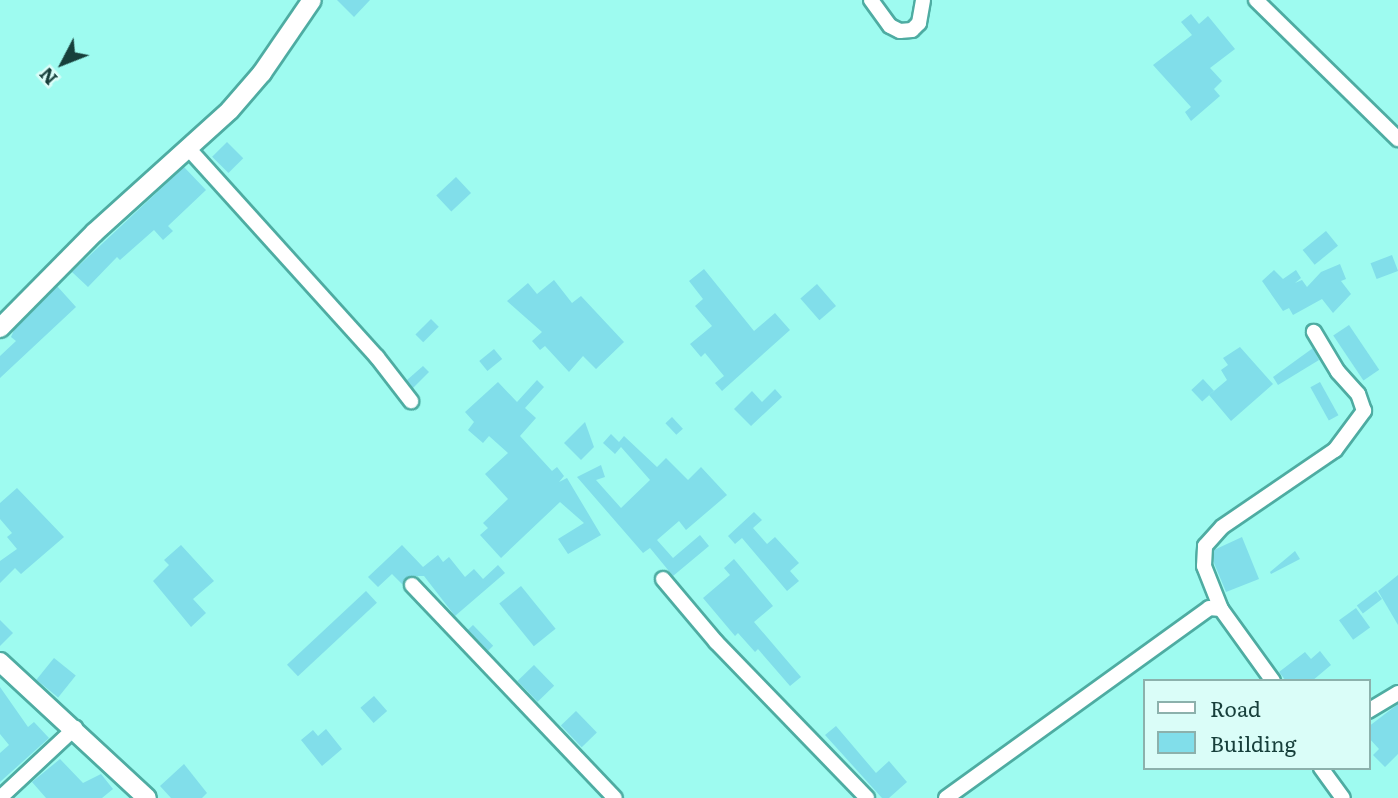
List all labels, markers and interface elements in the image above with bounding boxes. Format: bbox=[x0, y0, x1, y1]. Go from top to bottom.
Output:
north arrow bbox=[28, 28, 98, 98]
text: N bbox=[32, 62, 63, 92]
legend bbox=[1142, 679, 1370, 770]
text: Road bbox=[1210, 692, 1261, 723]
text: Building bbox=[1210, 727, 1296, 758]

